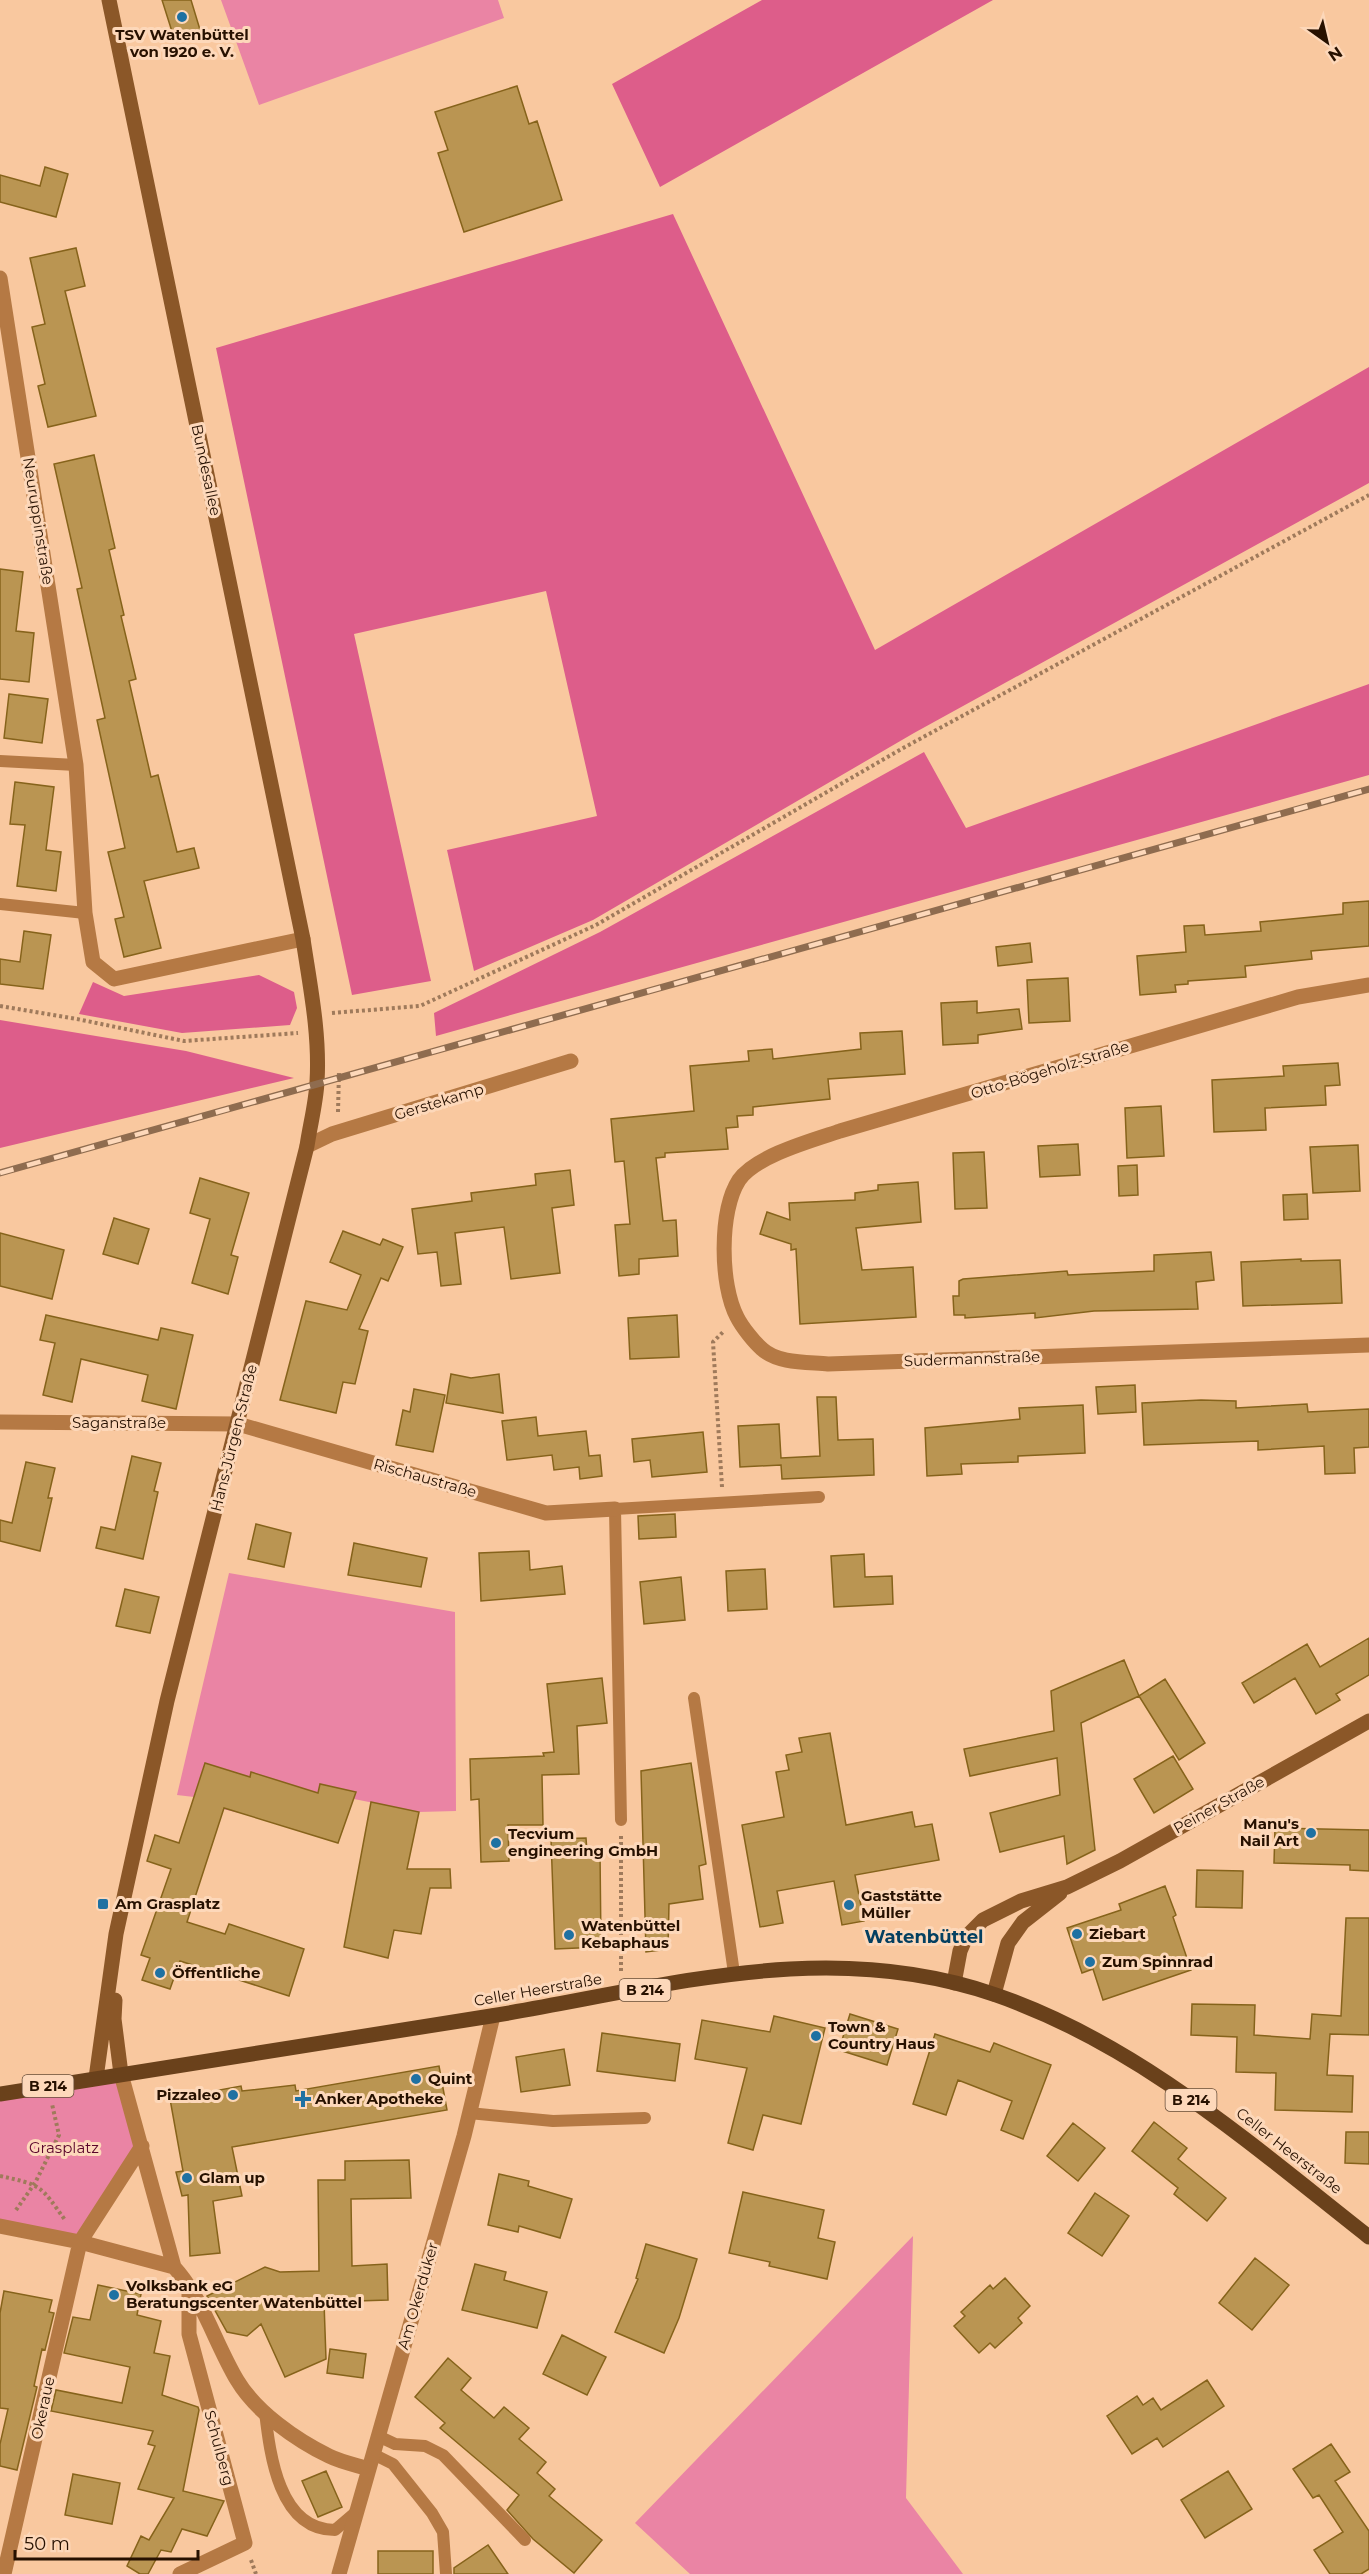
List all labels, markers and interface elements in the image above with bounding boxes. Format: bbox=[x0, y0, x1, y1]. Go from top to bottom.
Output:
marker: TSV Watenbüttel von 1920 e. V. bbox=[175, 10, 189, 24]
north arrow bbox=[1297, 12, 1357, 72]
place label: TSV Watenbüttel von 1920 e. V. bbox=[115, 25, 249, 61]
text: N bbox=[1324, 43, 1346, 66]
street label: Bundesallee bbox=[188, 422, 225, 517]
street label: Neuruppinstraße bbox=[19, 456, 58, 586]
street label: Otto-Bögeholz-Straße bbox=[968, 1036, 1131, 1103]
street label: Gerstekamp bbox=[392, 1079, 486, 1124]
street label: Sudermannstraße bbox=[904, 1347, 1040, 1370]
street label: Hans-Jürgen-Straße bbox=[206, 1362, 261, 1513]
street label: Saganstraße bbox=[72, 1413, 166, 1432]
street label: Rischaustraße bbox=[371, 1454, 479, 1501]
street label: Peiner Straße bbox=[1170, 1772, 1268, 1837]
place label: Manu's Nail Art bbox=[1240, 1814, 1299, 1850]
place label: Tecvium engineering GmbH bbox=[508, 1824, 658, 1860]
marker: Manu's Nail Art bbox=[1304, 1826, 1318, 1840]
marker: Tecvium engineering GmbH bbox=[489, 1836, 503, 1850]
place label: Gaststätte Müller bbox=[861, 1886, 942, 1922]
place label: Am Grasplatz bbox=[114, 1894, 220, 1913]
marker: Am Grasplatz bbox=[96, 1897, 110, 1911]
marker: Gaststätte Müller bbox=[842, 1898, 856, 1912]
place label: Watenbüttel Kebaphaus bbox=[581, 1916, 680, 1952]
place label: Ziebart bbox=[1089, 1924, 1146, 1943]
district label: Watenbüttel bbox=[864, 1926, 984, 1948]
marker: Ziebart bbox=[1070, 1927, 1084, 1941]
marker: Watenbüttel Kebaphaus bbox=[562, 1928, 576, 1942]
place label: Zum Spinnrad bbox=[1102, 1952, 1213, 1971]
marker: Zum Spinnrad bbox=[1083, 1955, 1097, 1969]
place label: Öffentliche bbox=[172, 1963, 260, 1982]
marker: Öffentliche bbox=[153, 1966, 167, 1980]
street label: Celler Heerstraße bbox=[473, 1969, 603, 2010]
road number: B 214 bbox=[620, 1979, 670, 2001]
place label: Town & Country Haus bbox=[828, 2017, 935, 2053]
marker: Town & Country Haus bbox=[809, 2029, 823, 2043]
place label: Quint bbox=[428, 2069, 473, 2088]
marker: Quint bbox=[409, 2072, 423, 2086]
road number: B 214 bbox=[22, 2075, 74, 2097]
place label: Pizzaleo bbox=[156, 2085, 221, 2104]
marker: Pizzaleo bbox=[226, 2088, 240, 2102]
place label: Anker Apotheke bbox=[314, 2089, 444, 2108]
road number: B 214 bbox=[1166, 2089, 1216, 2111]
marker: Anker Apotheke bbox=[296, 2092, 310, 2106]
street label: Celler Heerstraße bbox=[1232, 2103, 1346, 2198]
park label: Grasplatz bbox=[29, 2138, 99, 2157]
place label: Glam up bbox=[199, 2168, 265, 2187]
marker: Glam up bbox=[180, 2171, 194, 2185]
street label: Am Okerdüker bbox=[393, 2240, 442, 2352]
place label: Volksbank eG Beratungscenter Watenbüttel bbox=[125, 2276, 362, 2312]
marker: Volksbank eG Beratungscenter Watenbüttel bbox=[107, 2288, 121, 2302]
street label: Okeraue bbox=[27, 2375, 58, 2441]
street label: Schulberg bbox=[200, 2408, 239, 2488]
scale bar bbox=[15, 2523, 198, 2561]
text: 50 m bbox=[24, 2533, 70, 2555]

